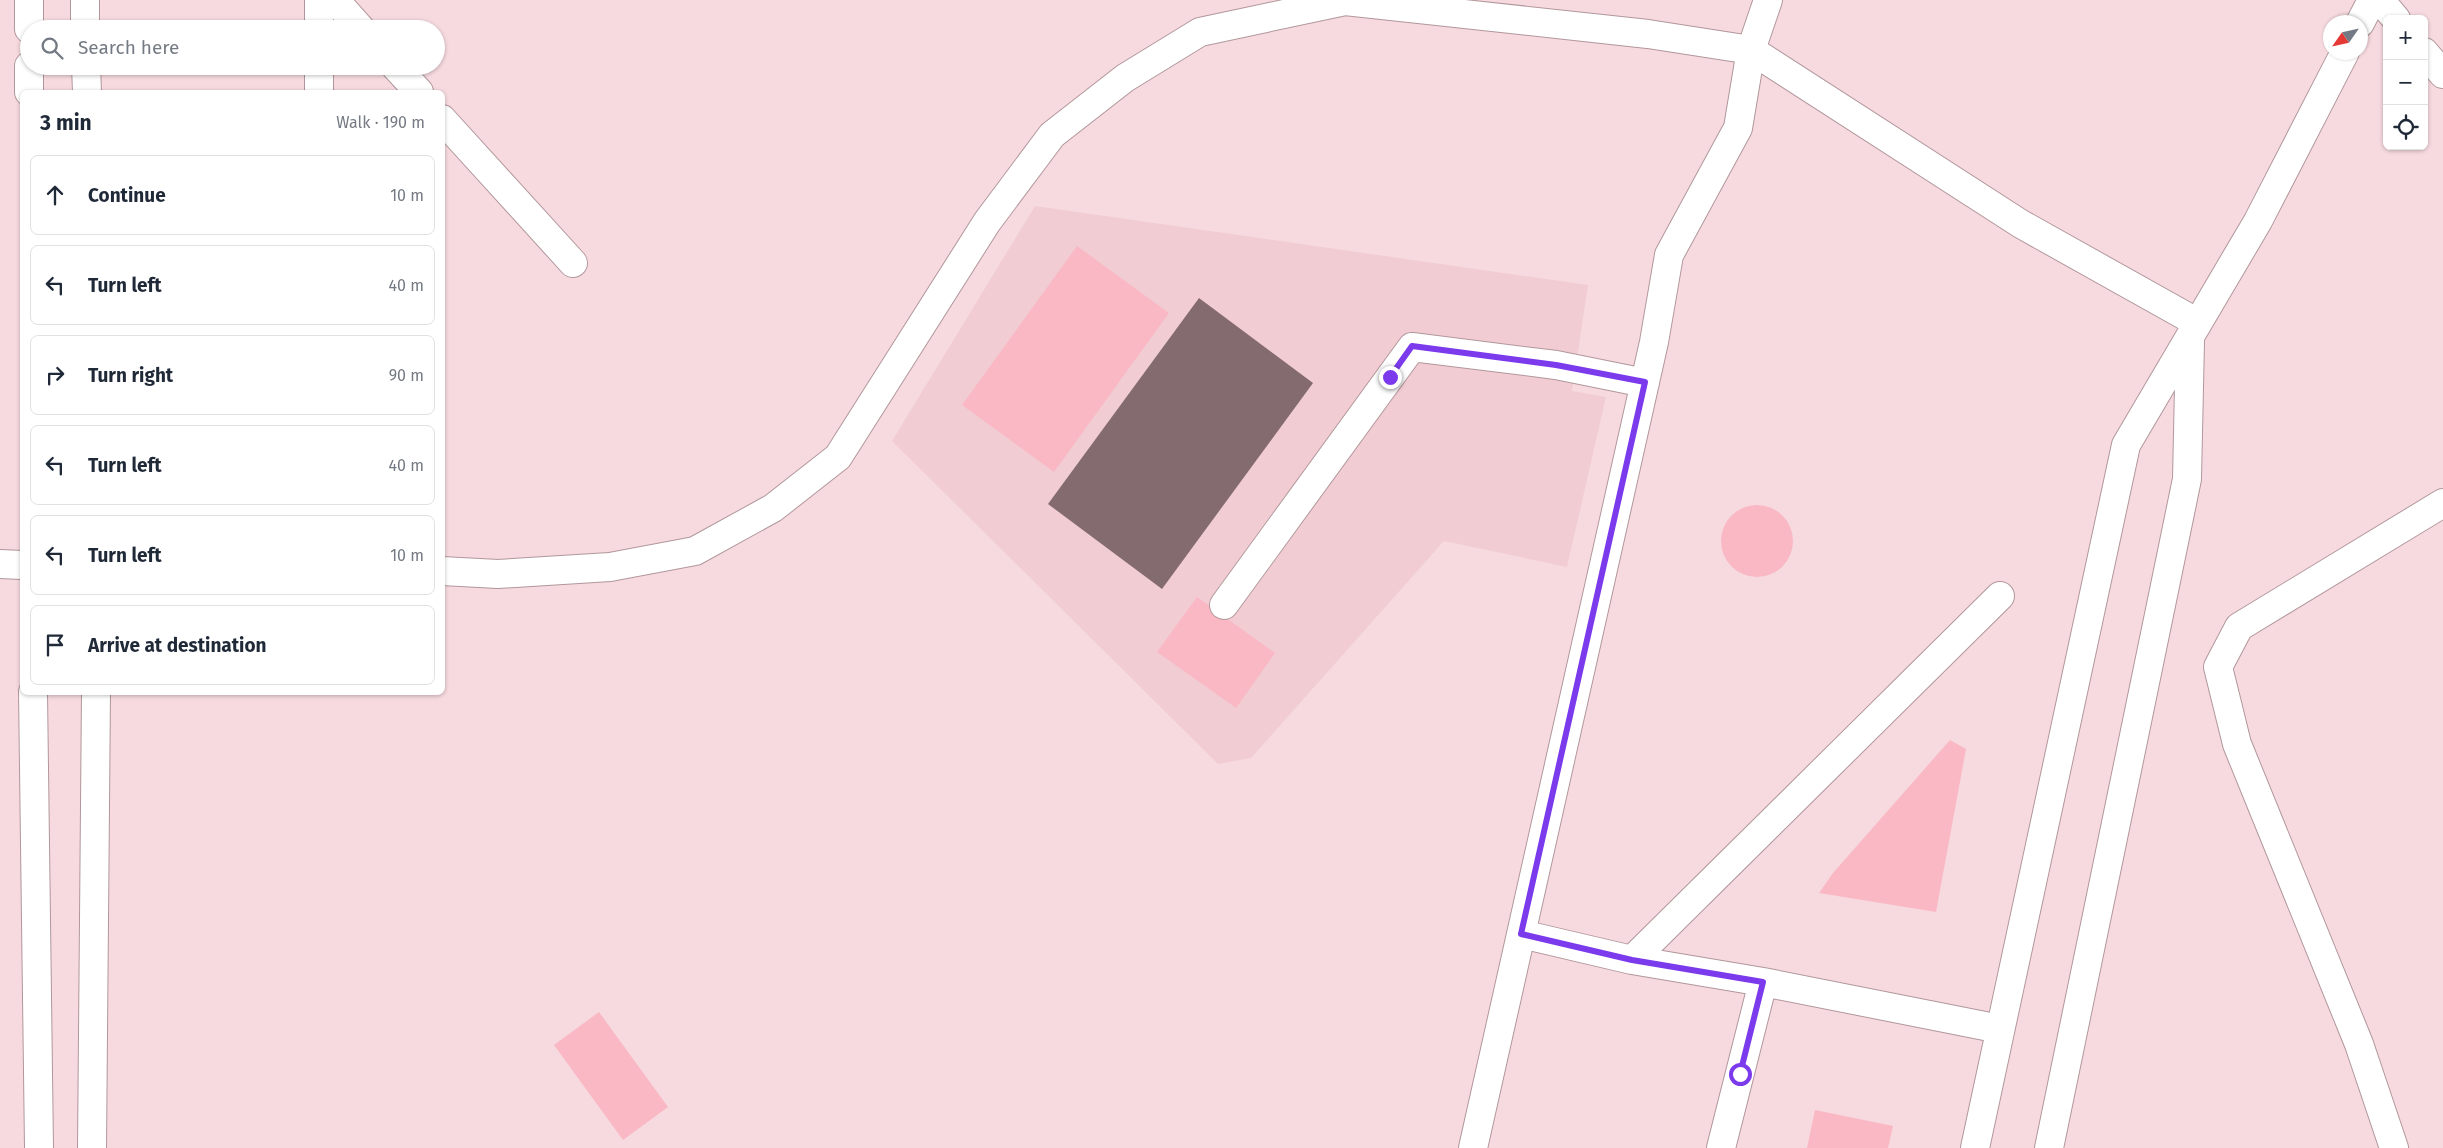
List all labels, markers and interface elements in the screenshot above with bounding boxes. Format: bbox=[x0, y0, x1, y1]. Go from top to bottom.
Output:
north arrow bbox=[2323, 15, 2368, 60]
map controls bbox=[2383, 15, 2428, 150]
button: + bbox=[2383, 15, 2428, 60]
search box bbox=[20, 20, 445, 75]
icon: search bbox=[38, 34, 66, 62]
text: Search here bbox=[78, 36, 179, 59]
button: − bbox=[2383, 60, 2428, 105]
button: locate bbox=[2383, 105, 2428, 150]
text: 3 min bbox=[40, 110, 92, 136]
text: Walk · 190 m bbox=[336, 113, 425, 132]
icon: ahead bbox=[41, 181, 69, 209]
text: Continue bbox=[88, 184, 166, 207]
text: 10 m bbox=[390, 186, 424, 205]
icon: left bbox=[41, 271, 69, 299]
text: Turn left bbox=[88, 274, 162, 297]
text: 40 m bbox=[389, 276, 424, 295]
icon: right bbox=[41, 361, 69, 389]
text: Turn right bbox=[88, 364, 173, 387]
text: 90 m bbox=[389, 366, 424, 385]
route end bbox=[1379, 366, 1402, 389]
icon: left bbox=[41, 451, 69, 479]
text: Turn left bbox=[88, 454, 162, 477]
text: 40 m bbox=[389, 456, 424, 475]
icon: left bbox=[41, 541, 69, 569]
text: Turn left bbox=[88, 544, 162, 567]
text: 10 m bbox=[390, 546, 424, 565]
icon: arrive bbox=[41, 631, 69, 659]
text: Arrive at destination bbox=[88, 634, 267, 657]
route start bbox=[1729, 1063, 1752, 1086]

